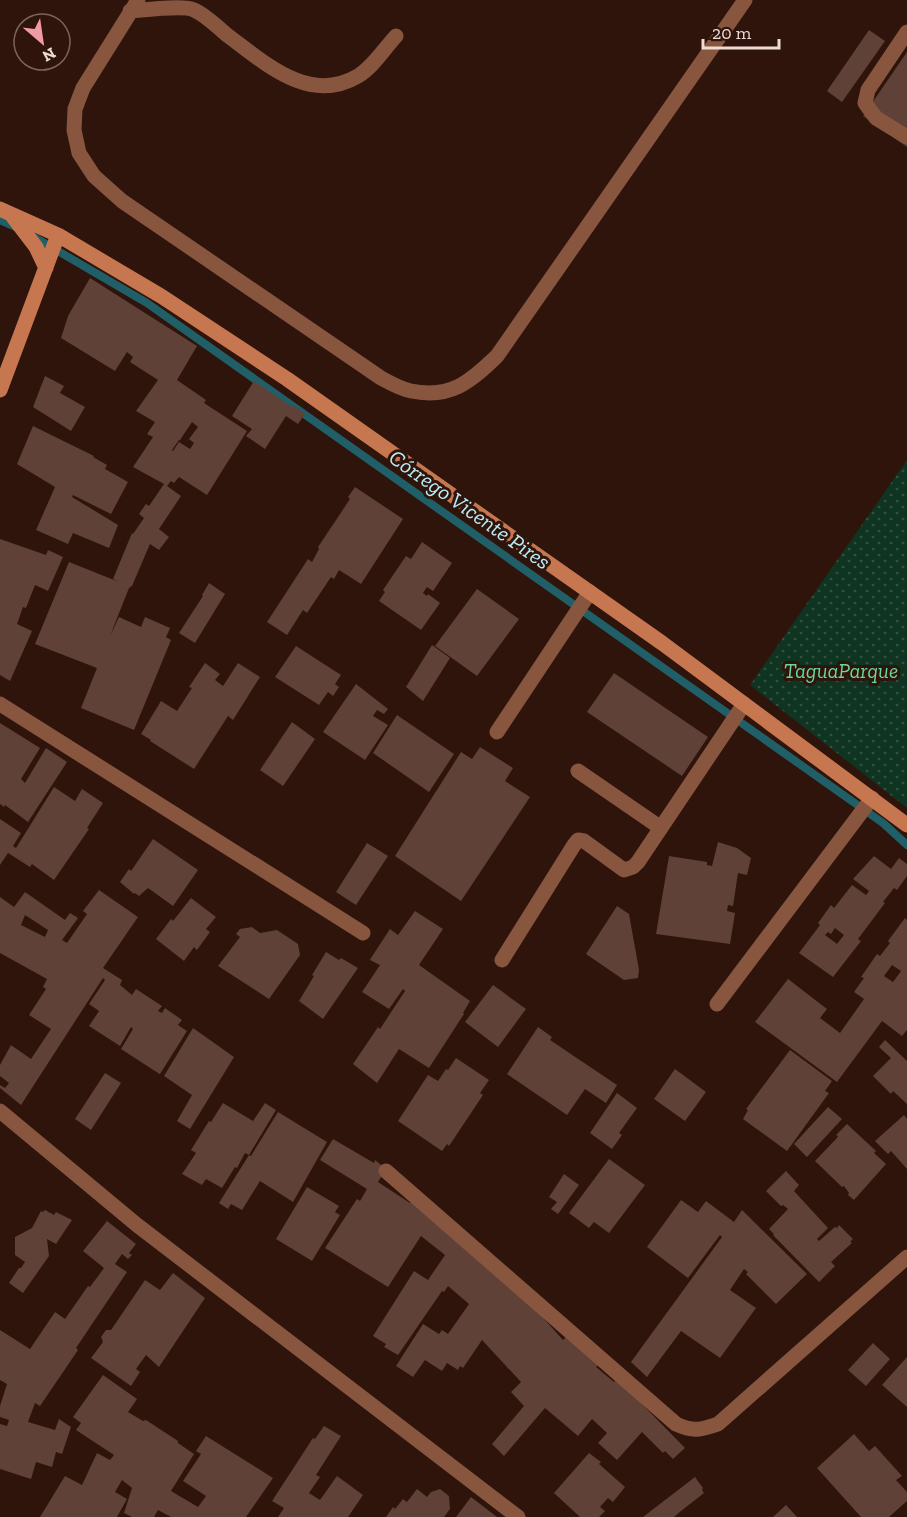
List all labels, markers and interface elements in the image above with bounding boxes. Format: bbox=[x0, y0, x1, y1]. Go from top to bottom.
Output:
north arrow bbox=[12, 12, 72, 72]
scale bar bbox=[703, 12, 780, 50]
text: 20 m bbox=[712, 22, 752, 44]
text: N bbox=[39, 43, 59, 66]
water label: Córrego Vicente Pires bbox=[384, 444, 556, 575]
park label: TaguaParque bbox=[784, 658, 898, 683]

